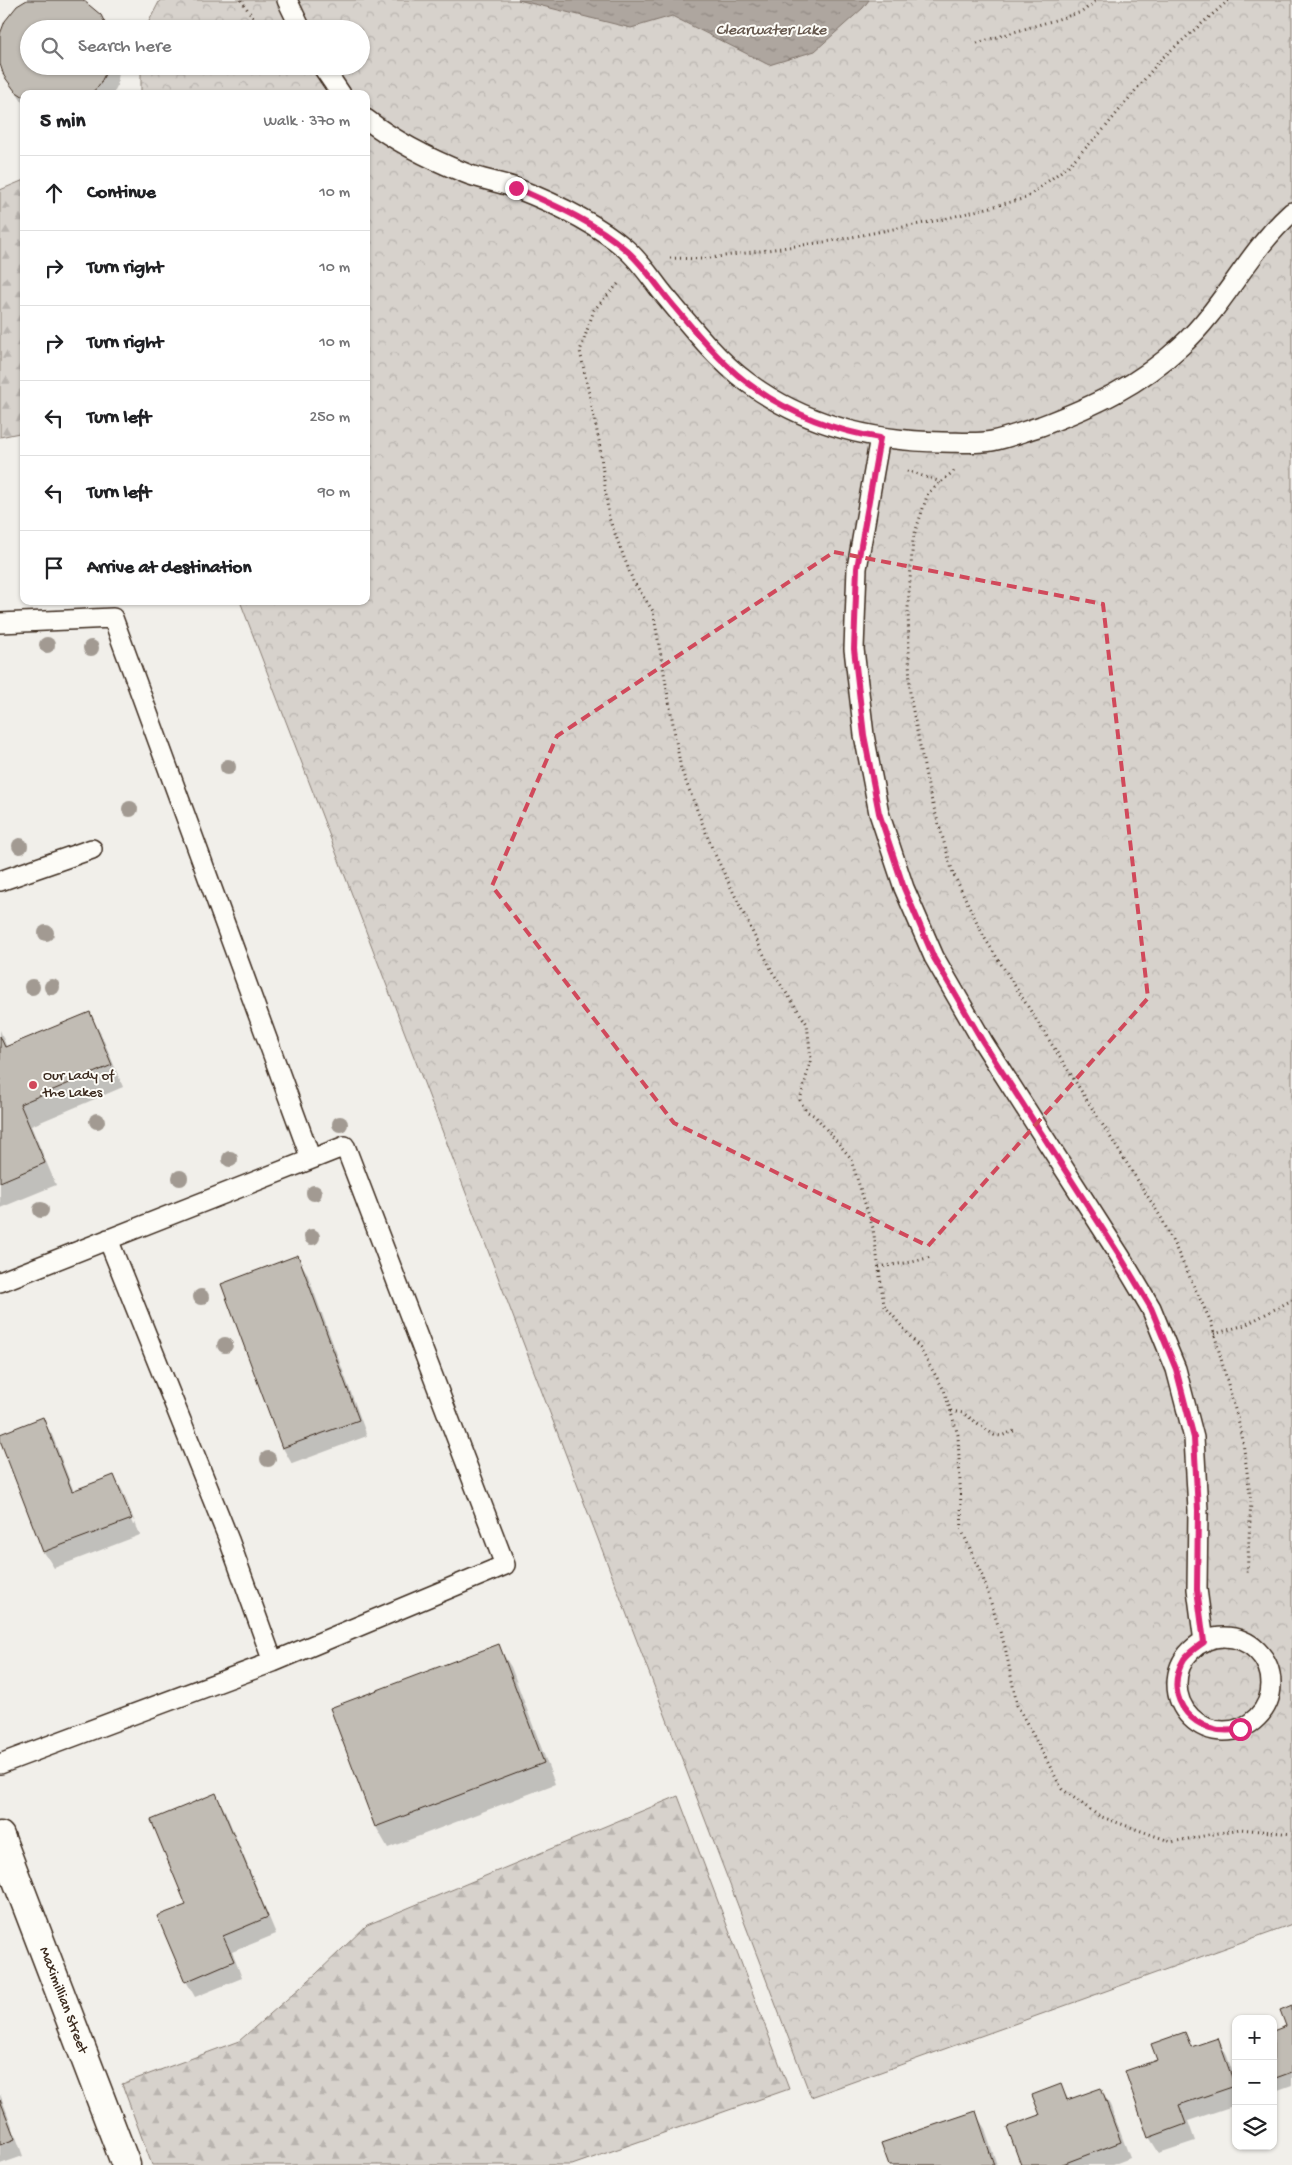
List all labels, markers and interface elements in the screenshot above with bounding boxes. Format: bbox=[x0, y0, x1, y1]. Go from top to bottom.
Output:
search box bbox=[20, 20, 370, 75]
water label: Clearwater Lake bbox=[716, 22, 827, 41]
icon: search bbox=[38, 34, 66, 62]
text: Search here bbox=[78, 36, 172, 59]
text: 5 min bbox=[40, 110, 85, 135]
text: Walk · 370 m bbox=[263, 113, 350, 132]
route end bbox=[505, 177, 528, 200]
icon: ahead bbox=[40, 179, 68, 207]
text: Continue bbox=[87, 182, 156, 205]
text: 10 m bbox=[319, 184, 350, 203]
icon: right bbox=[40, 254, 68, 282]
text: Turn right bbox=[87, 257, 163, 280]
text: 10 m bbox=[319, 259, 350, 278]
icon: right bbox=[40, 329, 68, 357]
text: Turn right bbox=[87, 332, 163, 355]
text: 10 m bbox=[319, 334, 350, 353]
icon: left bbox=[40, 404, 68, 432]
text: Turn left bbox=[87, 407, 151, 430]
text: 250 m bbox=[310, 409, 350, 428]
icon: left bbox=[40, 479, 68, 507]
text: Turn left bbox=[87, 482, 151, 505]
text: 90 m bbox=[318, 484, 350, 503]
icon: arrive bbox=[40, 554, 68, 582]
text: Arrive at destination bbox=[87, 557, 251, 580]
place label: Our Lady of the Lakes bbox=[42, 1067, 115, 1102]
marker: Our Lady of the Lakes bbox=[27, 1079, 39, 1091]
route start bbox=[1229, 1718, 1252, 1741]
street label: Maximillian Street bbox=[34, 1944, 92, 2058]
map controls bbox=[1232, 2015, 1277, 2150]
button: + bbox=[1232, 2015, 1277, 2060]
button: − bbox=[1232, 2060, 1277, 2105]
button: layers bbox=[1232, 2105, 1277, 2150]

